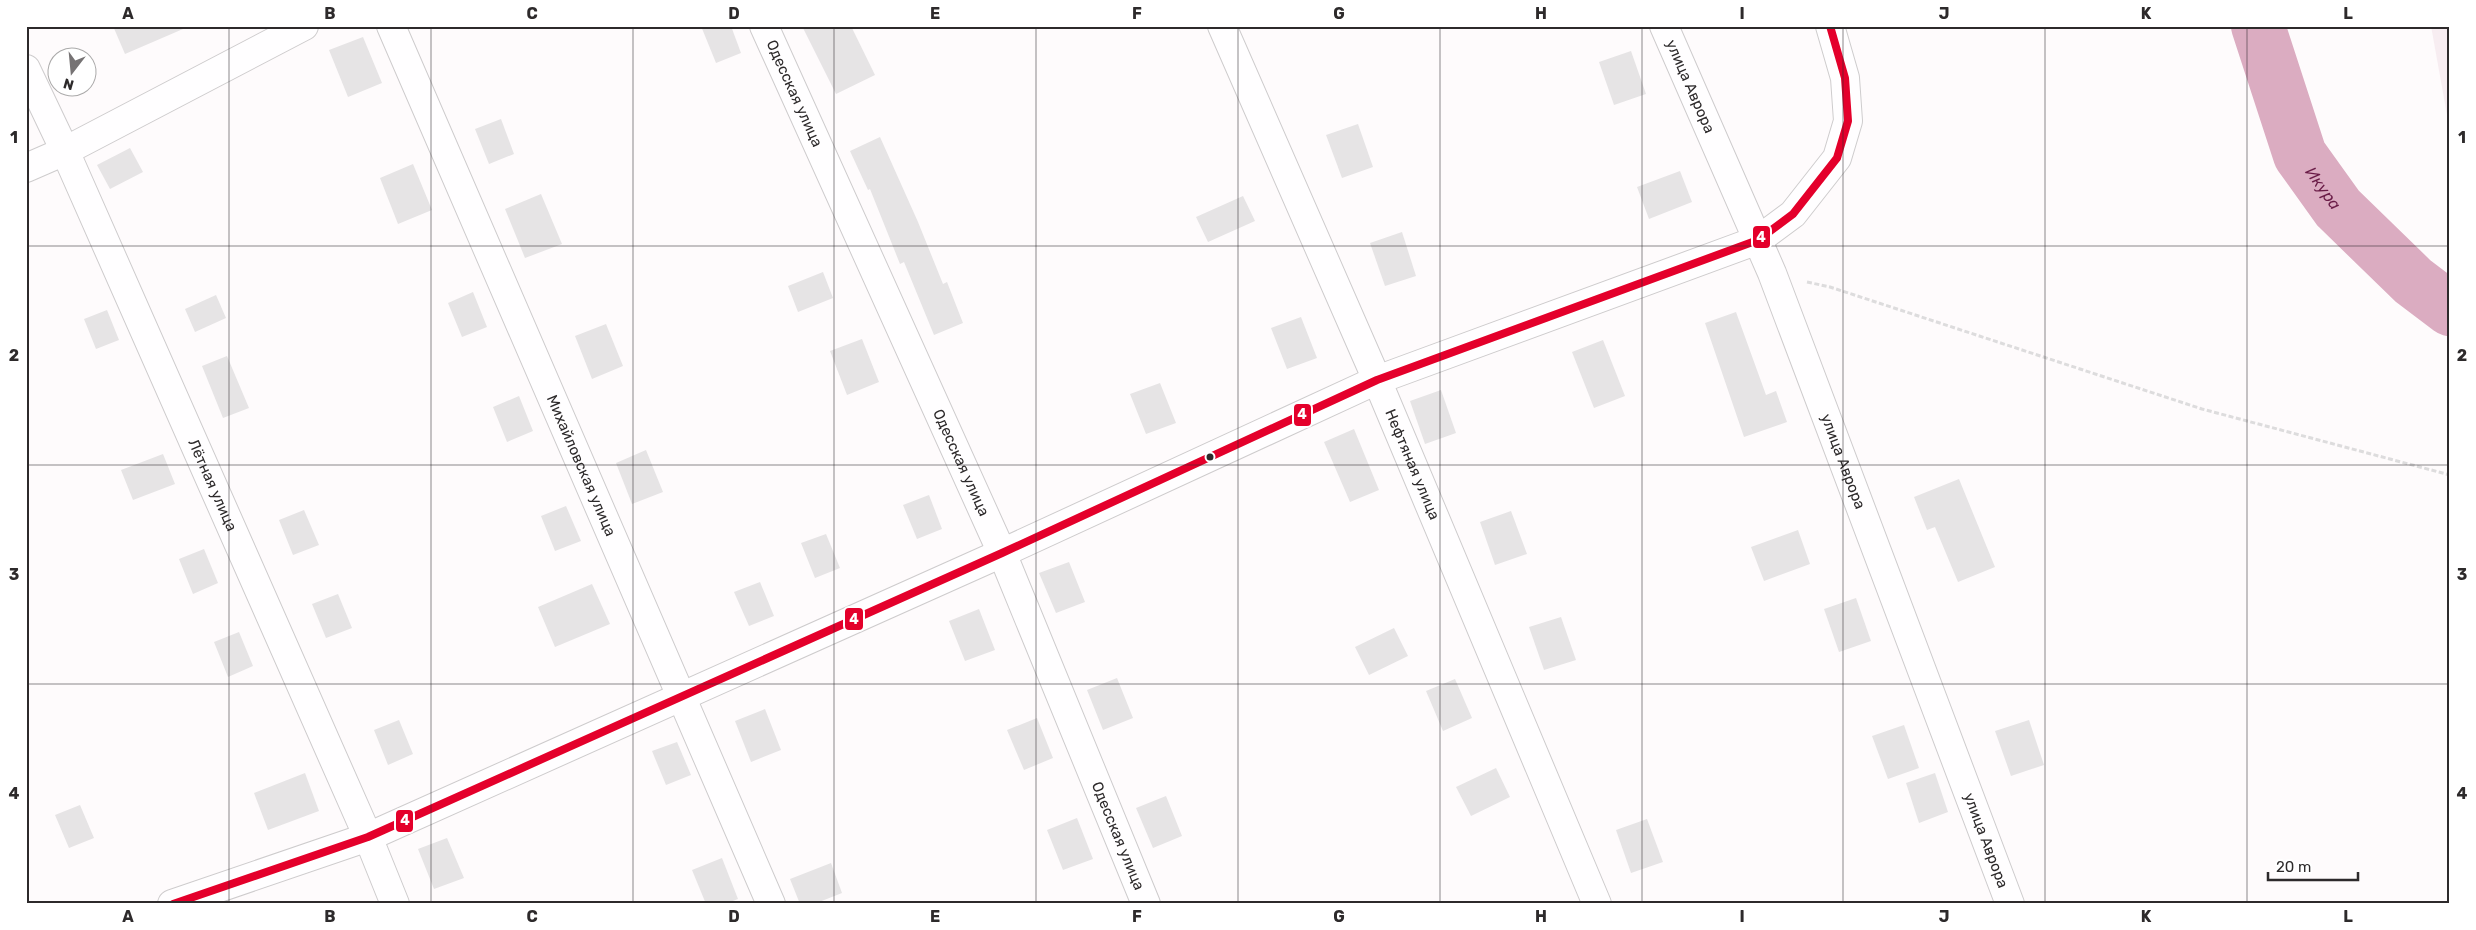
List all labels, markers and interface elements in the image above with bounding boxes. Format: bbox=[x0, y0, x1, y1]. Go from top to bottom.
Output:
text: A bbox=[122, 4, 134, 23]
text: B bbox=[324, 4, 336, 23]
text: C bbox=[526, 4, 538, 23]
text: D bbox=[728, 4, 740, 23]
text: E bbox=[930, 4, 940, 23]
text: F bbox=[1132, 4, 1142, 23]
text: G bbox=[1333, 4, 1345, 23]
text: H bbox=[1535, 4, 1547, 23]
text: I bbox=[1739, 4, 1745, 23]
text: J bbox=[1939, 4, 1949, 23]
text: K bbox=[2141, 4, 2152, 23]
text: L bbox=[2343, 4, 2353, 23]
street label: Одесская улица bbox=[762, 37, 826, 150]
street label: улица Аврора bbox=[1662, 37, 1719, 136]
north arrow bbox=[48, 48, 98, 98]
text: N bbox=[61, 74, 76, 94]
text: 1 bbox=[10, 128, 18, 147]
text: 1 bbox=[2458, 128, 2466, 147]
water label: Икура bbox=[2301, 163, 2345, 213]
line badge: 4 bbox=[1752, 225, 1771, 249]
text: 4 bbox=[1756, 229, 1766, 246]
text: 2 bbox=[9, 346, 19, 365]
text: 2 bbox=[2457, 346, 2467, 365]
street label: Михайловская улица bbox=[543, 392, 620, 539]
line badge: 4 bbox=[1293, 403, 1312, 427]
street label: Одесская улица bbox=[929, 406, 993, 519]
text: 4 bbox=[1297, 406, 1307, 423]
street label: Нефтяная улица bbox=[1381, 406, 1444, 522]
street label: улица Аврора bbox=[1817, 411, 1869, 511]
street label: Лётная улица bbox=[184, 436, 241, 534]
unlabelled marker bbox=[1205, 452, 1215, 462]
text: 3 bbox=[9, 565, 19, 584]
text: 3 bbox=[2457, 565, 2467, 584]
line badge: 4 bbox=[844, 607, 864, 631]
text: 4 bbox=[849, 611, 859, 628]
street label: Одесская улица bbox=[1088, 779, 1148, 893]
text: 4 bbox=[9, 784, 20, 803]
text: 4 bbox=[2457, 784, 2468, 803]
street label: улица Аврора bbox=[1960, 790, 2012, 890]
line badge: 4 bbox=[395, 809, 414, 833]
text: 4 bbox=[400, 812, 410, 829]
scale bar bbox=[2268, 850, 2358, 882]
text: 20 m bbox=[2276, 858, 2311, 876]
text: A bbox=[122, 907, 134, 926]
text: B bbox=[324, 907, 336, 926]
text: C bbox=[526, 907, 538, 926]
text: D bbox=[728, 907, 740, 926]
text: E bbox=[930, 907, 940, 926]
text: F bbox=[1132, 907, 1142, 926]
text: G bbox=[1333, 907, 1345, 926]
text: H bbox=[1535, 907, 1547, 926]
text: I bbox=[1739, 907, 1745, 926]
text: J bbox=[1939, 907, 1949, 926]
text: K bbox=[2141, 907, 2152, 926]
text: L bbox=[2343, 907, 2353, 926]

